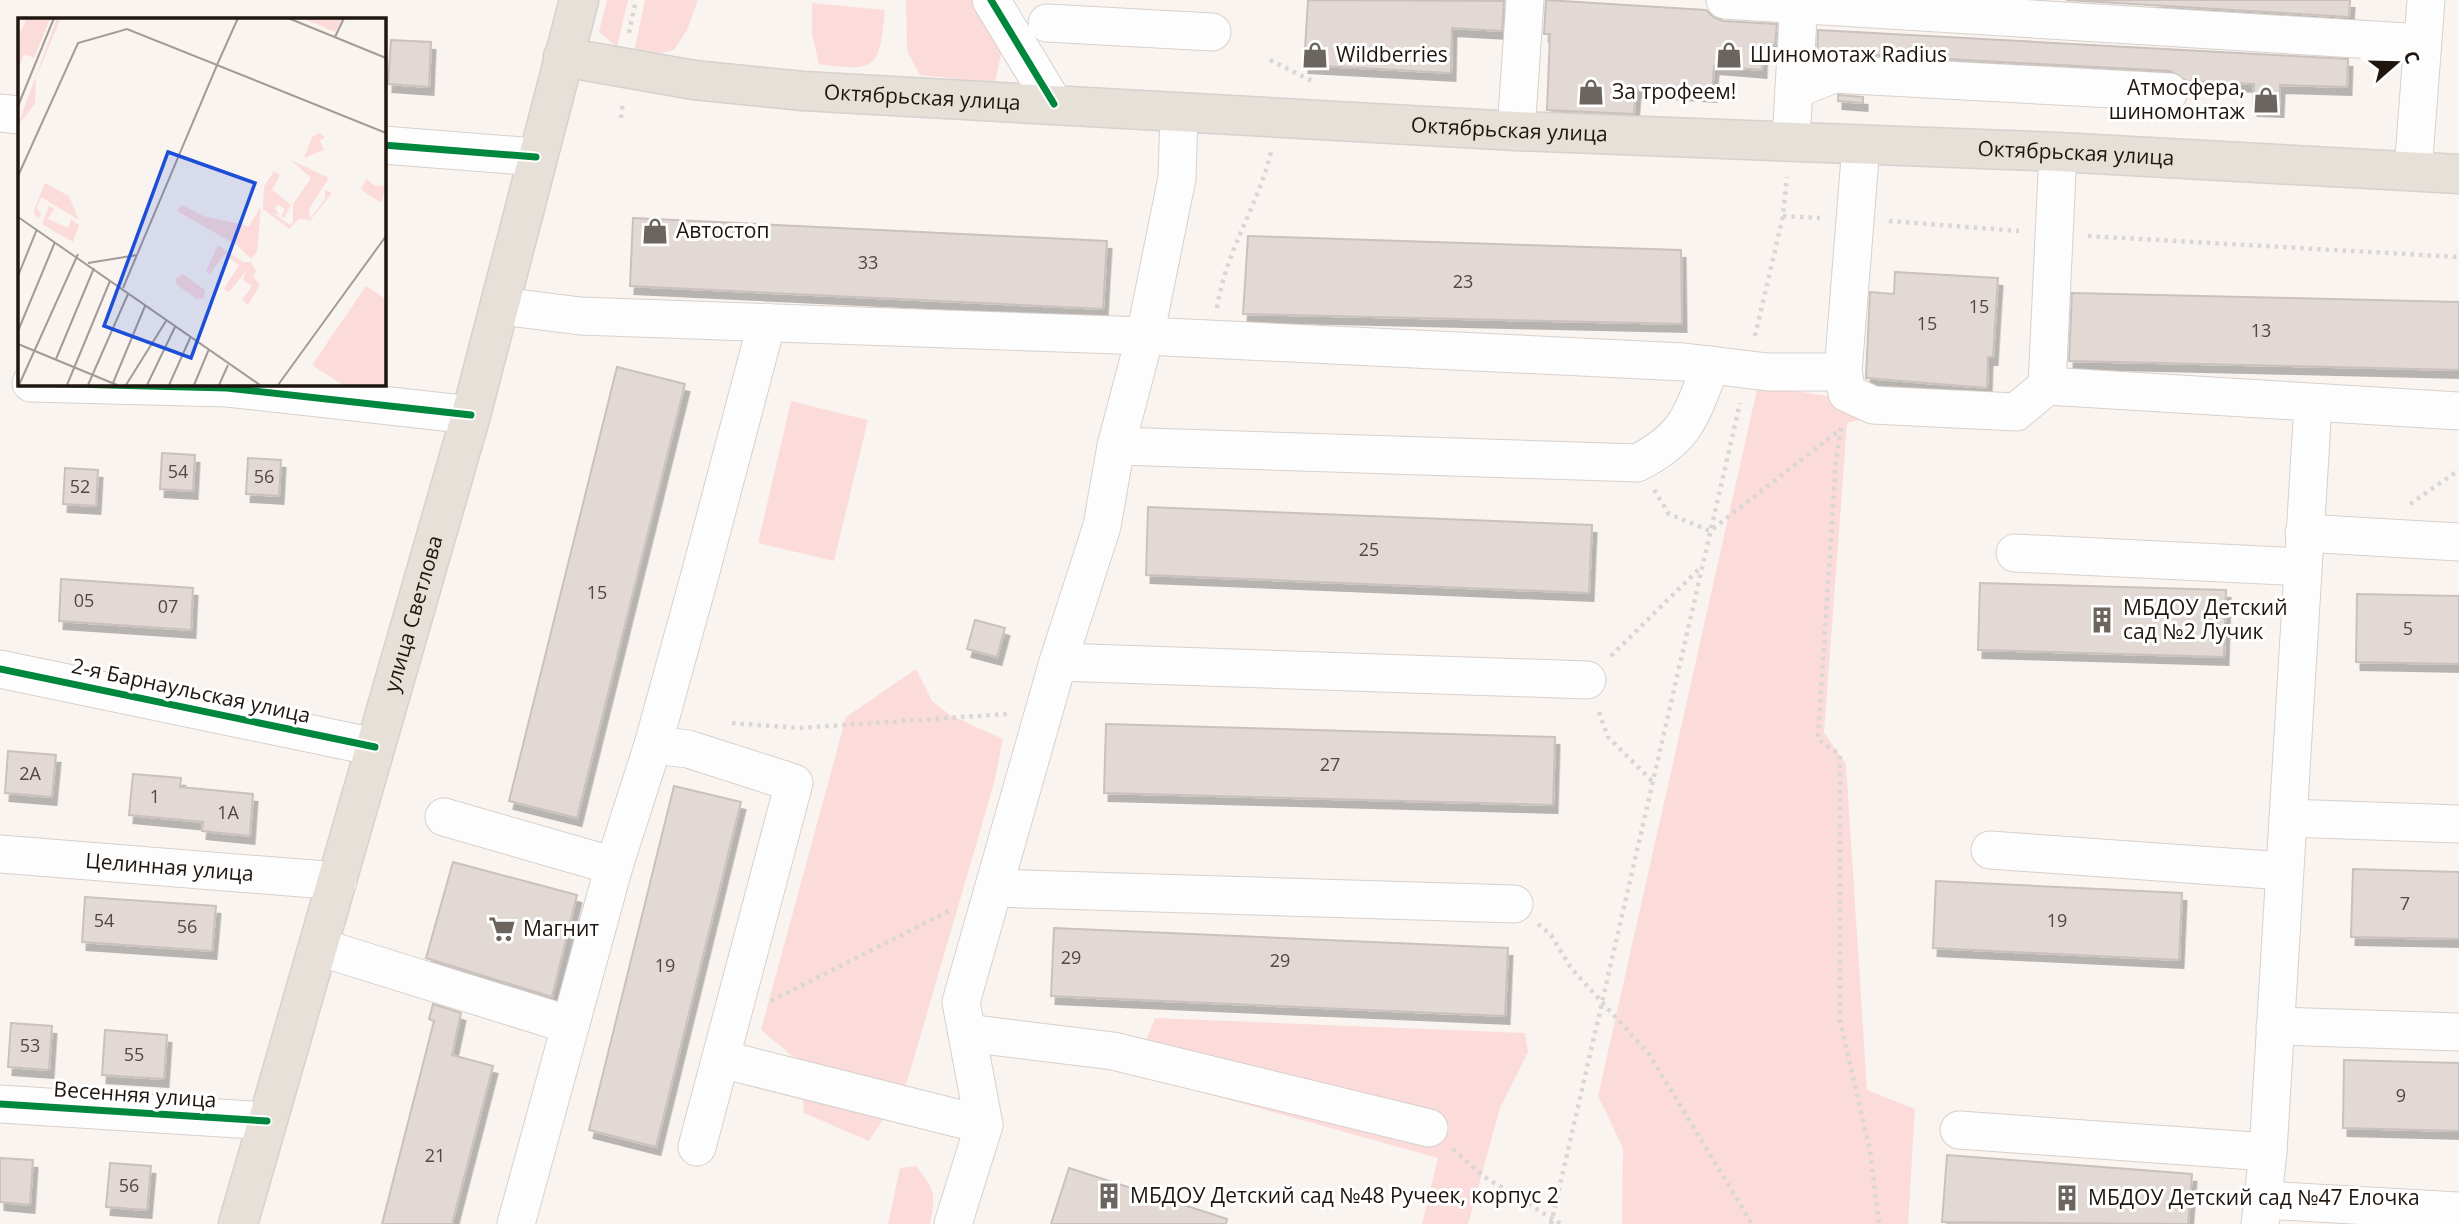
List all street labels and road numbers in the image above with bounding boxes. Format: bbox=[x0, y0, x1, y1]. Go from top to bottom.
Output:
street label: Октябрьская улица bbox=[823, 77, 1021, 116]
street label: Октябрьская улица bbox=[1410, 110, 1608, 148]
street label: Октябрьская улица bbox=[1977, 134, 2175, 171]
street label: улица Светлова bbox=[377, 532, 449, 695]
street label: 2-я Барнаульская улица bbox=[69, 651, 313, 729]
street label: Целинная улица bbox=[84, 846, 255, 887]
street label: Весенняя улица bbox=[53, 1074, 217, 1114]

